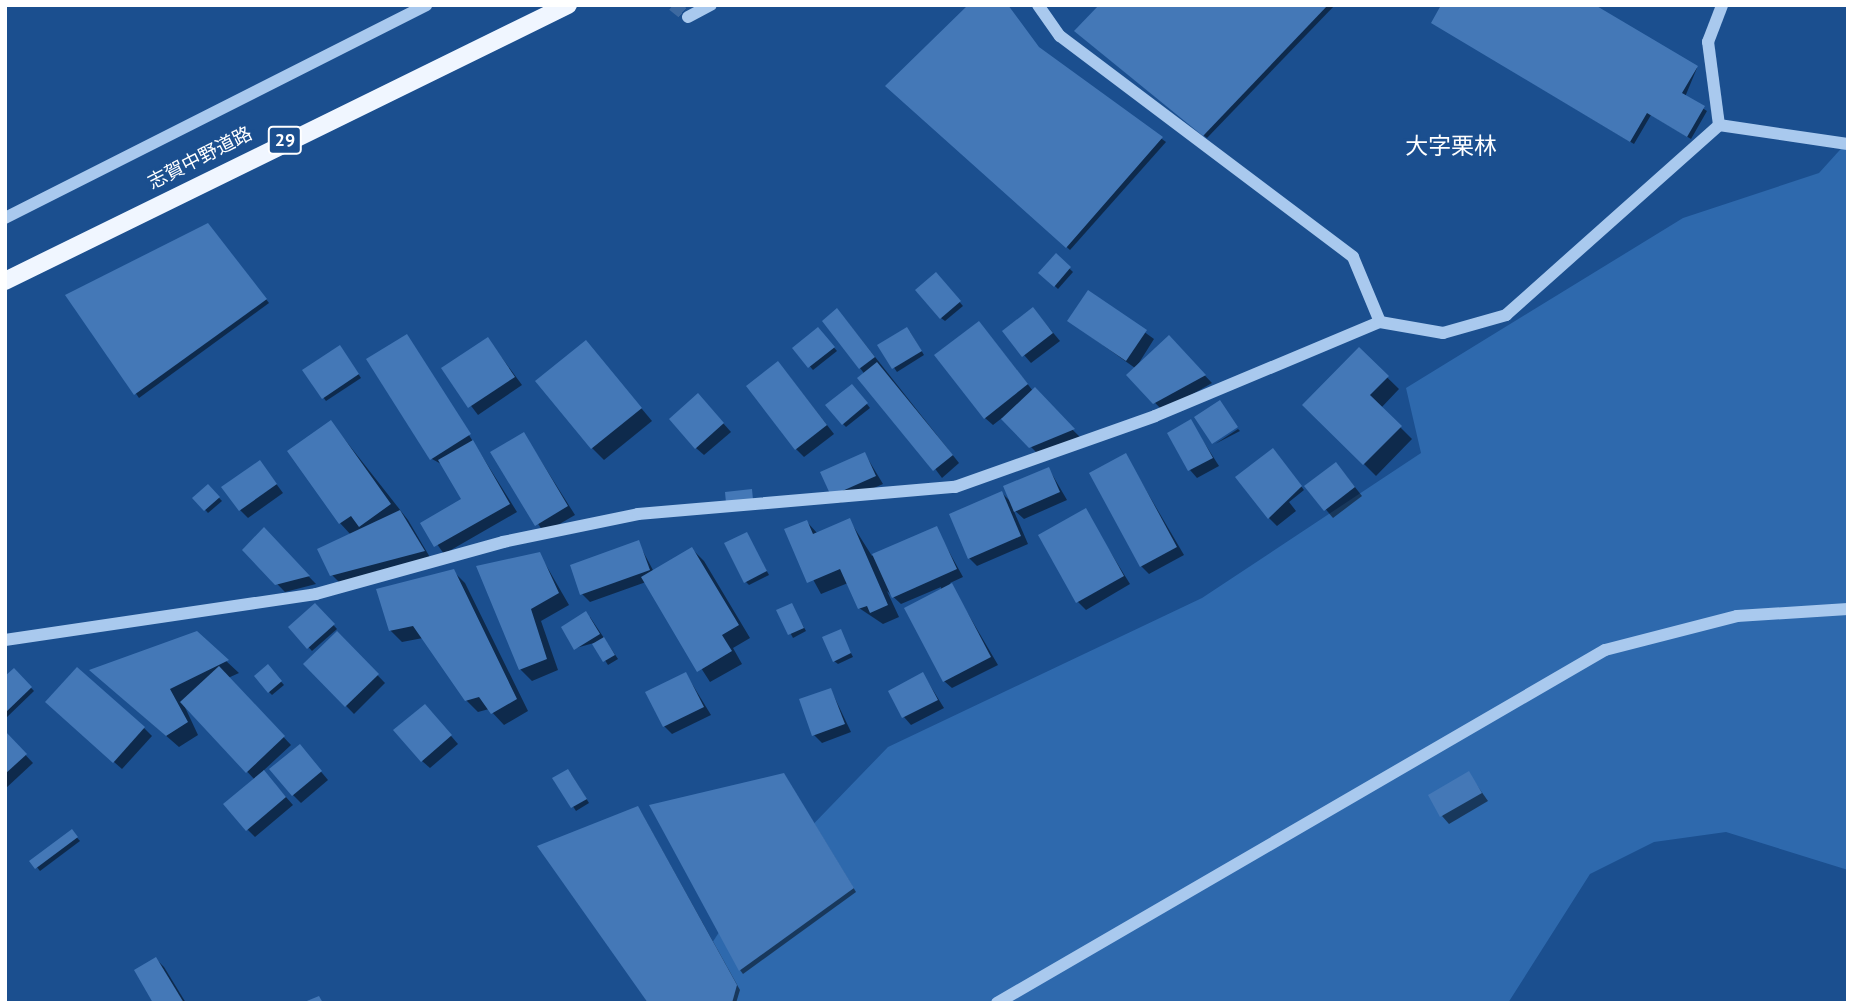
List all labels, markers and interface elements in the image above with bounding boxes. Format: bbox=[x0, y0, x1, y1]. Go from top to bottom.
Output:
street label: 志賀中野道路 bbox=[144, 122, 256, 194]
road number: 29 bbox=[268, 125, 302, 154]
district label: 大字栗林 bbox=[1405, 132, 1497, 160]

